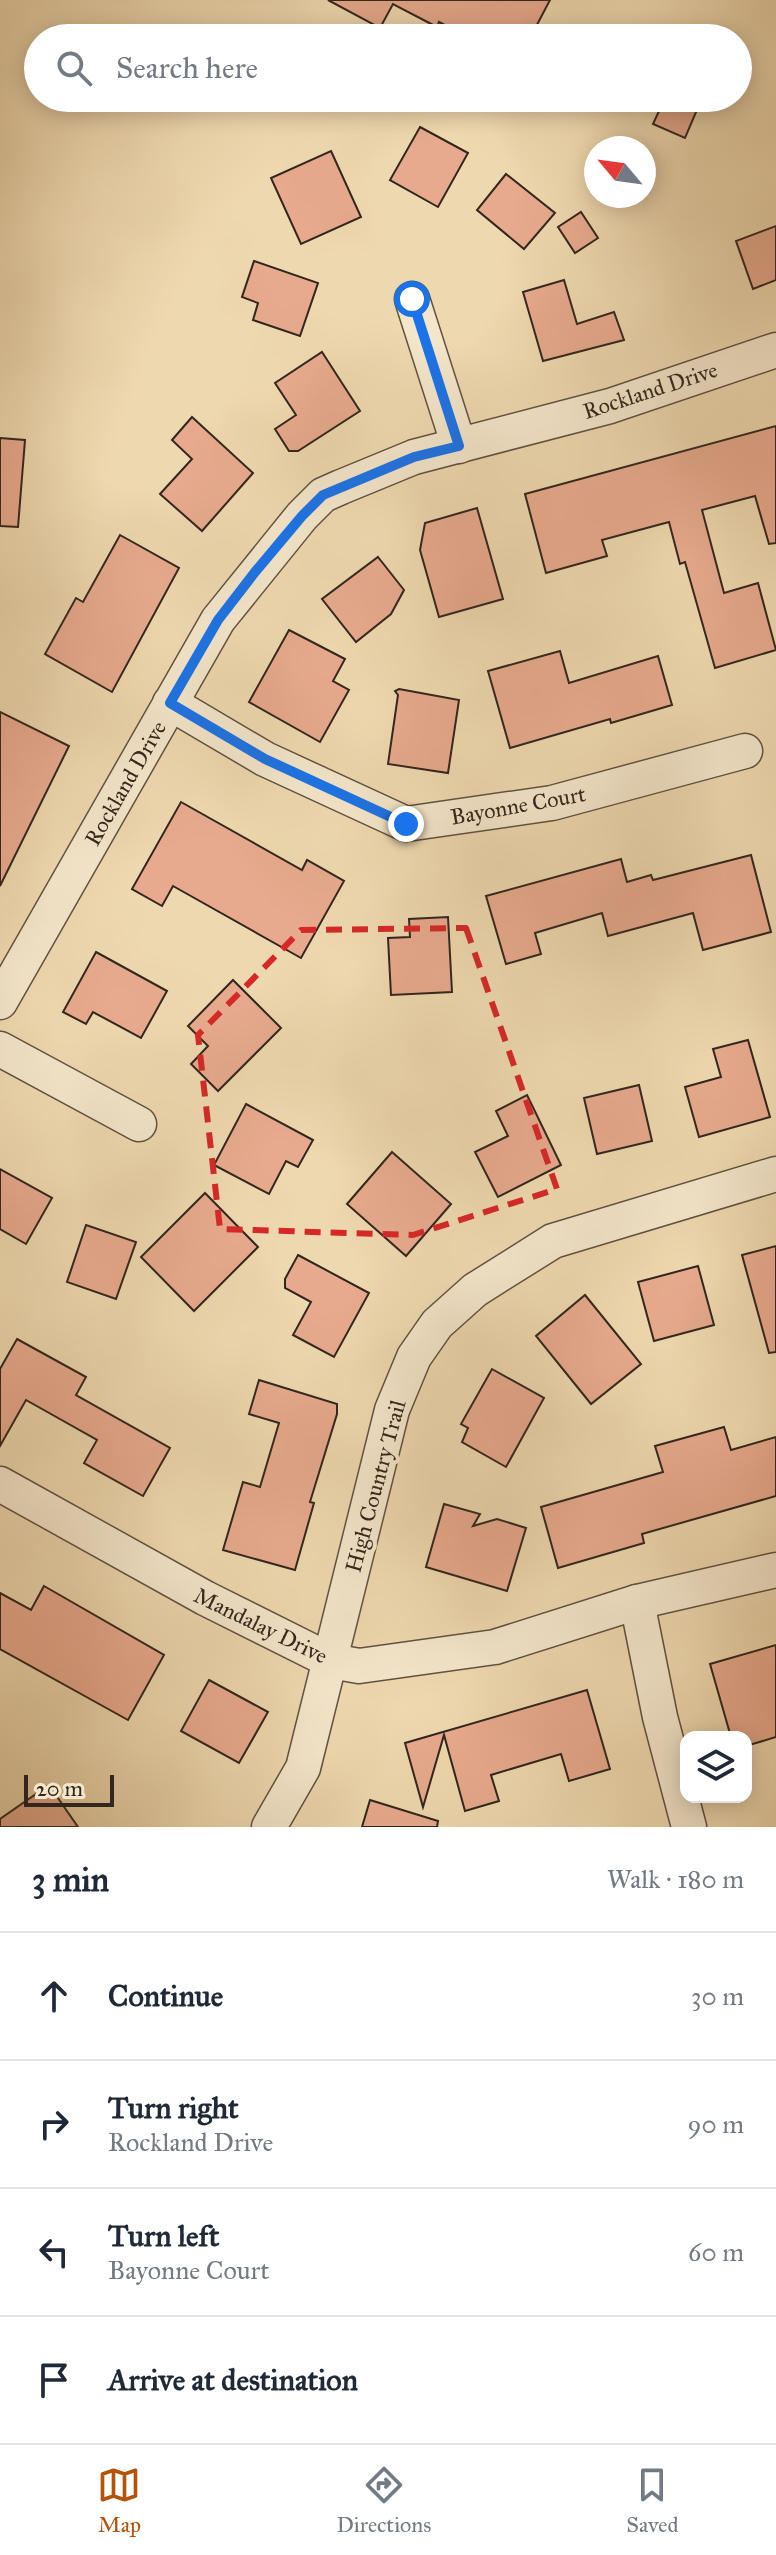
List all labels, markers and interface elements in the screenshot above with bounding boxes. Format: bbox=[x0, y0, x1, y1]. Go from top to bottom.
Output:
search box bbox=[24, 24, 752, 112]
icon: search bbox=[52, 46, 96, 90]
text: Search here bbox=[116, 50, 258, 86]
north arrow bbox=[584, 136, 656, 208]
route start bbox=[394, 281, 430, 317]
street label: Rockland Drive bbox=[579, 356, 721, 425]
street label: Rockland Drive bbox=[79, 716, 172, 851]
street label: Bayonne Court bbox=[448, 780, 588, 831]
route end bbox=[388, 806, 424, 842]
street label: High Country Trail bbox=[340, 1397, 411, 1575]
street label: Mandalay Drive bbox=[190, 1582, 332, 1669]
map controls bbox=[680, 1731, 752, 1803]
button: layers bbox=[680, 1731, 752, 1803]
scale bar bbox=[24, 1771, 114, 1807]
text: 20 m bbox=[36, 1775, 83, 1802]
text: 3 min bbox=[32, 1859, 109, 1900]
text: Walk · 180 m bbox=[607, 1863, 744, 1895]
icon: ahead bbox=[32, 1974, 76, 2018]
text: Continue bbox=[108, 1978, 223, 2014]
text: 30 m bbox=[691, 1980, 744, 2012]
text: Turn right bbox=[108, 2090, 239, 2126]
icon: right bbox=[32, 2102, 76, 2146]
text: 90 m bbox=[687, 2108, 744, 2140]
text: Rockland Drive bbox=[108, 2126, 273, 2158]
text: Turn left bbox=[108, 2218, 219, 2254]
icon: left bbox=[32, 2230, 76, 2274]
text: 60 m bbox=[688, 2236, 744, 2268]
text: Bayonne Court bbox=[108, 2254, 270, 2286]
icon: arrive bbox=[32, 2358, 76, 2402]
text: Arrive at destination bbox=[108, 2362, 358, 2398]
tab: Map bbox=[97, 2463, 141, 2538]
tab: Directions bbox=[336, 2463, 431, 2538]
tab: Saved bbox=[626, 2463, 678, 2538]

